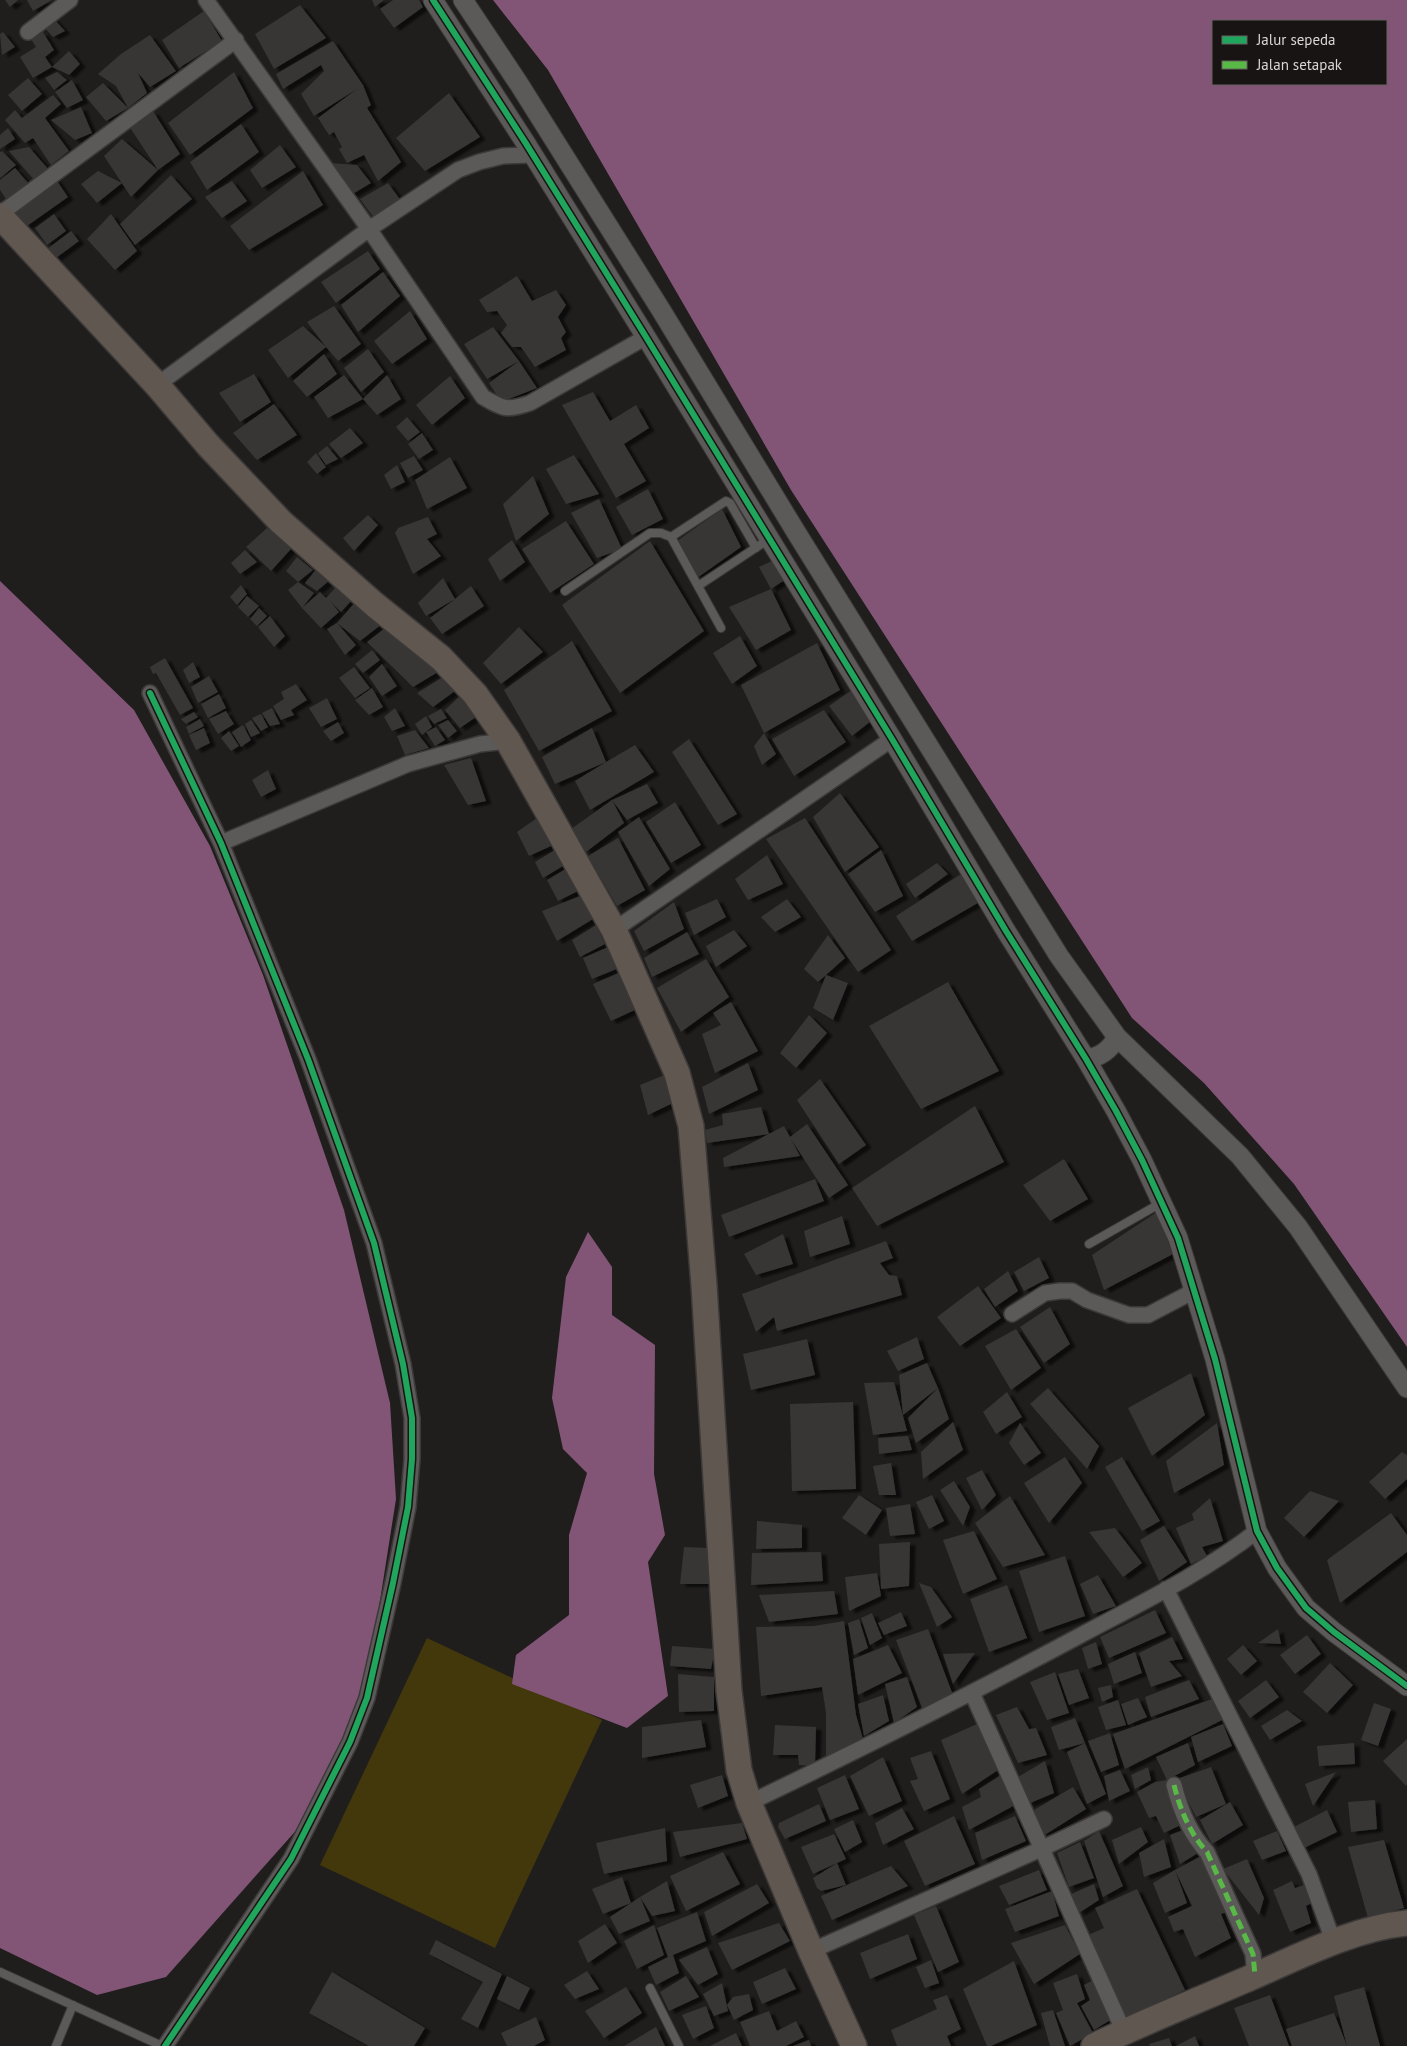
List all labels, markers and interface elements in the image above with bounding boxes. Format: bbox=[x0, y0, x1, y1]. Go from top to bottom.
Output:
legend bbox=[1212, 20, 1387, 85]
text: Jalur sepeda bbox=[1256, 30, 1336, 49]
text: Jalan setapak bbox=[1256, 55, 1343, 74]

